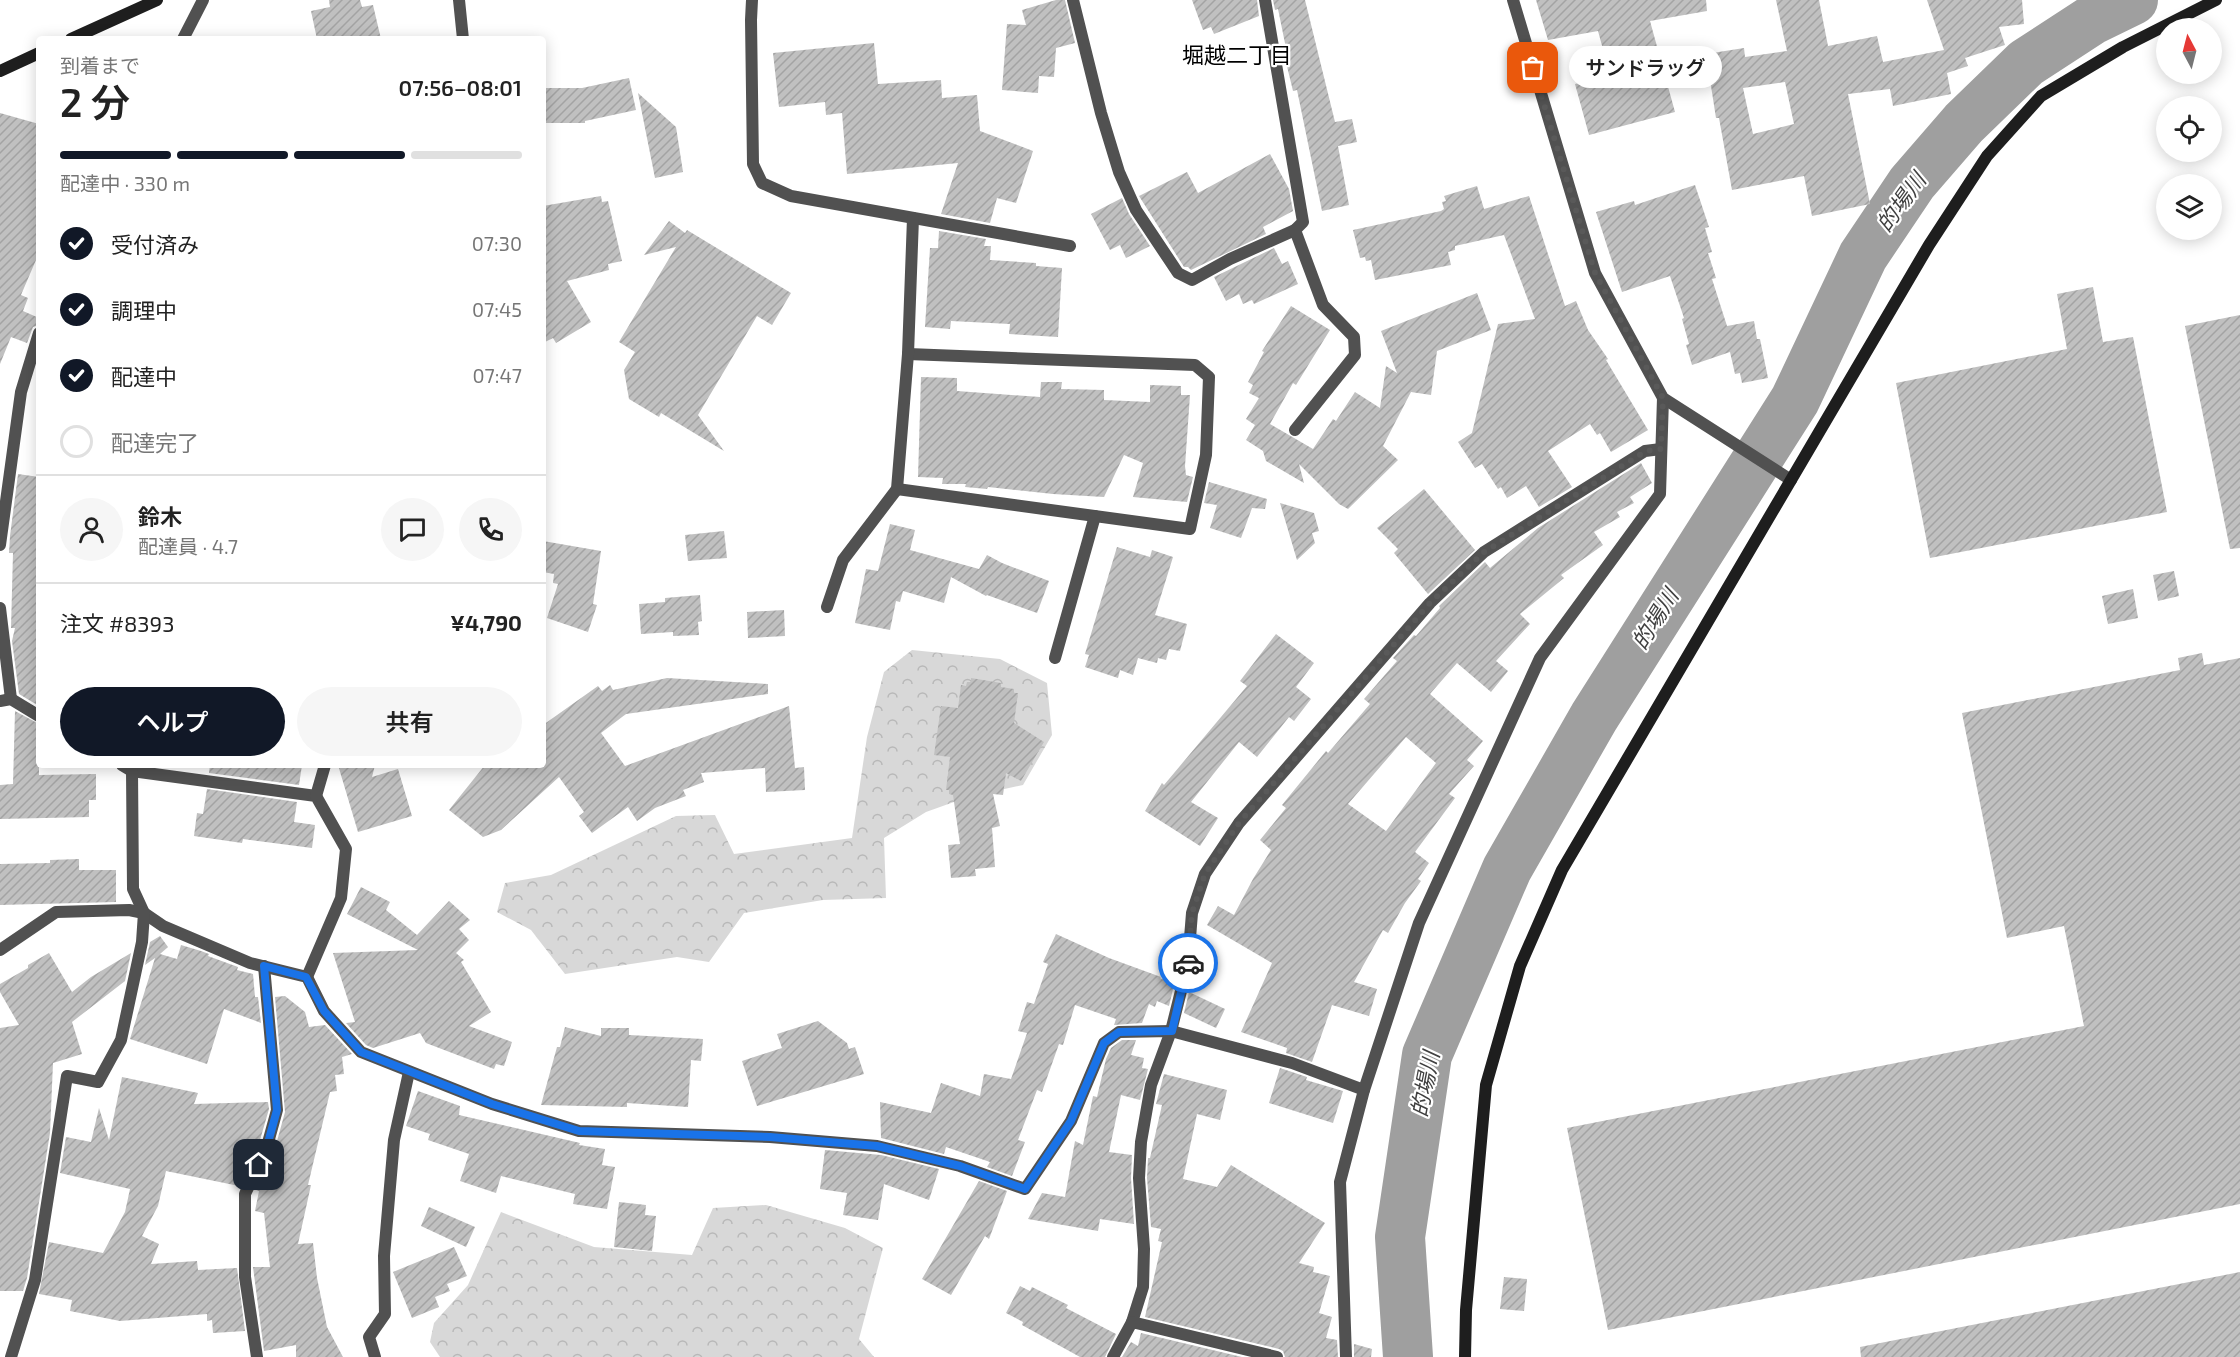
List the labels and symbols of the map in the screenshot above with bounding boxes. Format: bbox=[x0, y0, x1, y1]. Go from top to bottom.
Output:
north arrow bbox=[2156, 18, 2222, 84]
district label: 堀越二丁目 bbox=[1182, 41, 1292, 67]
pin bbox=[1507, 42, 1558, 93]
callout: サンドラッグ bbox=[1569, 47, 1722, 89]
water label: 的場川 bbox=[1870, 165, 1931, 236]
water label: 的場川 bbox=[1626, 582, 1684, 653]
courier bbox=[1158, 933, 1218, 993]
water label: 的場川 bbox=[1405, 1047, 1443, 1119]
pin bbox=[233, 1139, 284, 1190]

